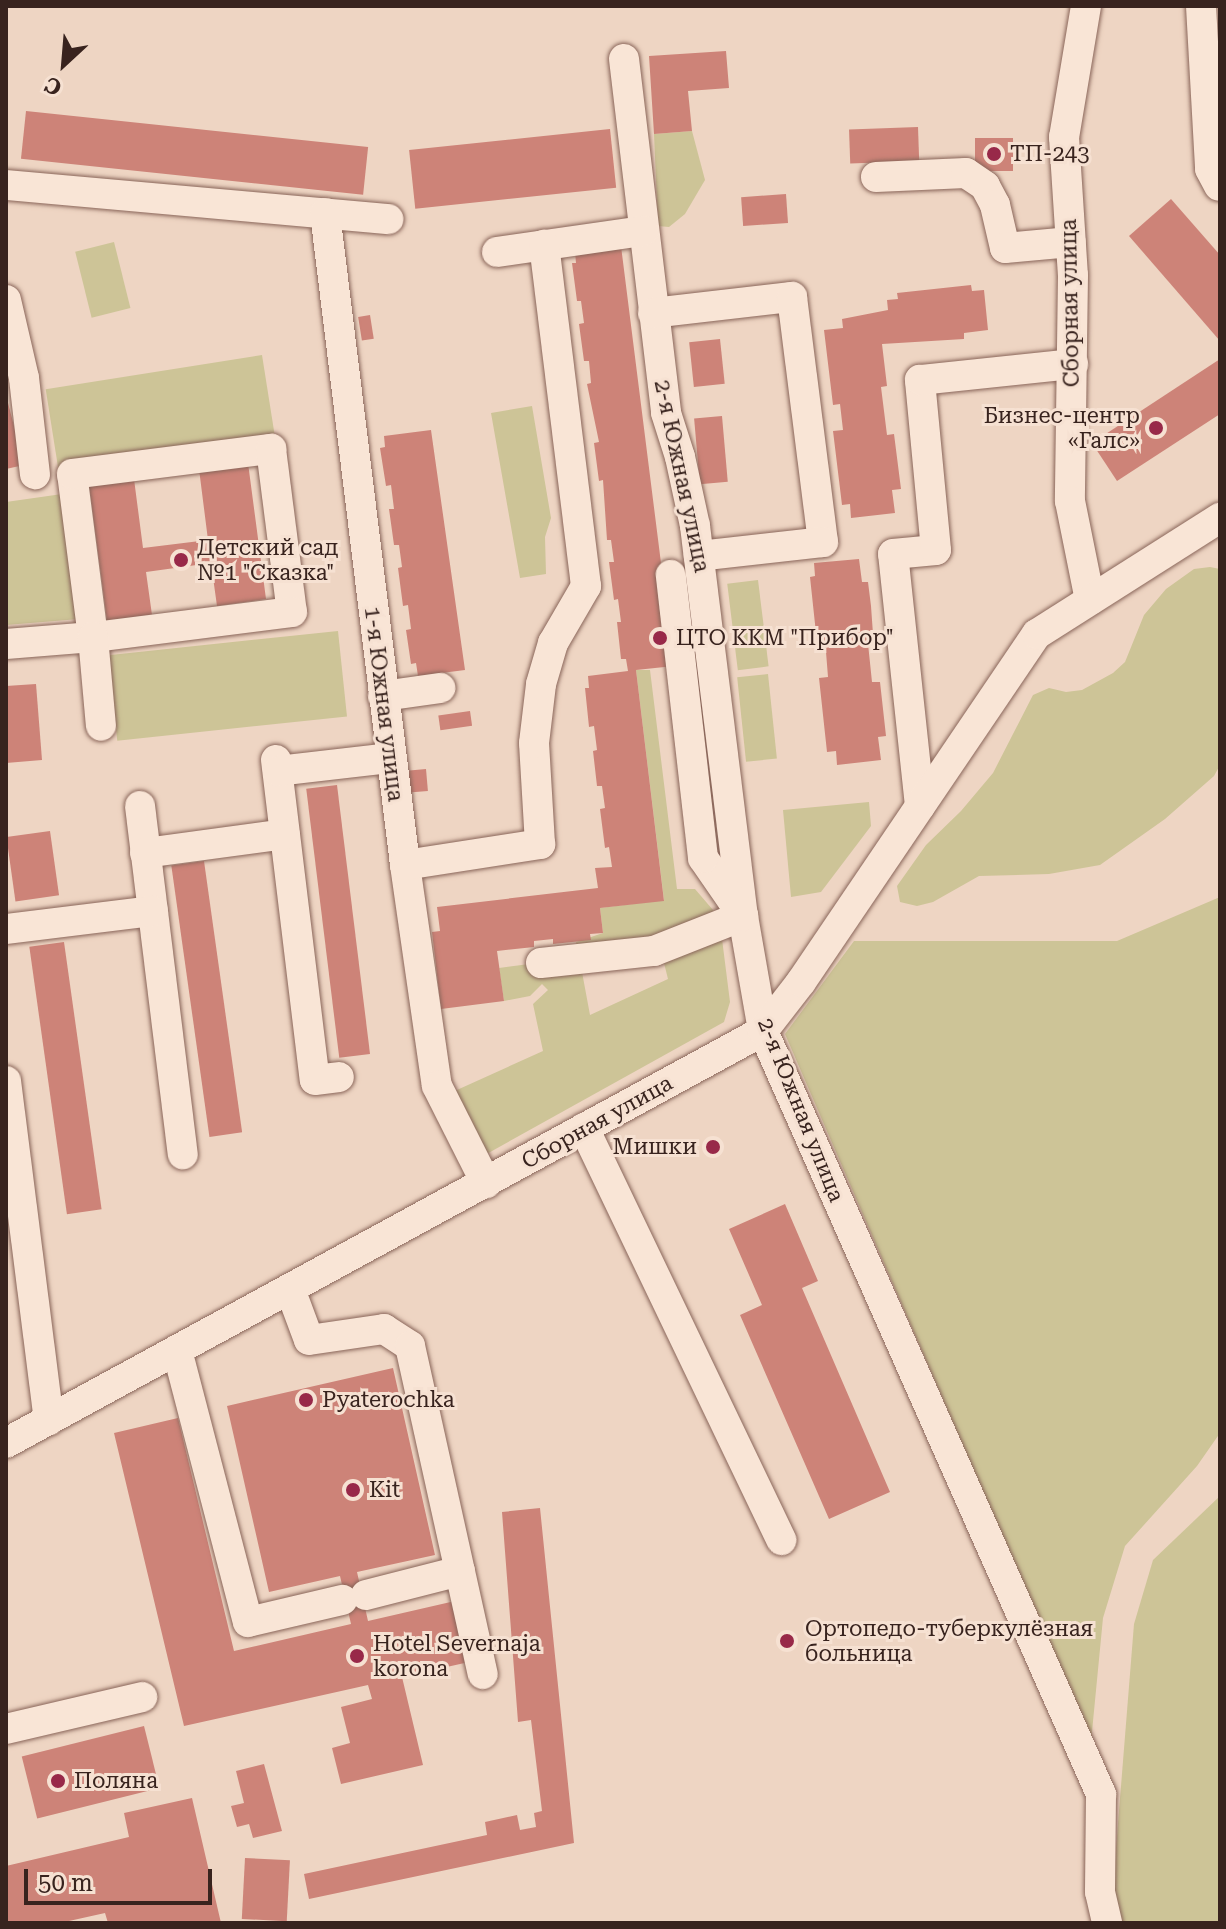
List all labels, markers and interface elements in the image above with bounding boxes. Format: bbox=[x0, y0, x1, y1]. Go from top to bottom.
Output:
north arrow bbox=[24, 24, 104, 104]
text: С bbox=[41, 71, 66, 101]
place label: ТП-243 bbox=[1010, 141, 1089, 167]
marker: ТП-243 bbox=[985, 145, 1003, 163]
street label: Сборная улица bbox=[1055, 219, 1085, 387]
street label: 2-я Южная улица bbox=[649, 377, 715, 575]
place label: Бизнес-центр «Галс» bbox=[984, 402, 1140, 454]
marker: Бизнес-центр «Галс» bbox=[1147, 419, 1165, 437]
place label: Детский сад №1 "Сказка" bbox=[197, 534, 338, 586]
marker: Детский сад №1 "Сказка" bbox=[172, 551, 190, 569]
street label: 1-я Южная улица bbox=[359, 605, 409, 803]
place label: ЦТО ККМ "Прибор" bbox=[676, 625, 894, 651]
marker: ЦТО ККМ "Прибор" bbox=[651, 629, 669, 647]
street label: 2-я Южная улица bbox=[752, 1014, 850, 1206]
street label: Сборная улица bbox=[517, 1070, 677, 1174]
place label: Мишки bbox=[613, 1134, 697, 1160]
marker: Мишки bbox=[704, 1138, 722, 1156]
place label: Pyaterochka bbox=[322, 1387, 455, 1413]
marker: Pyaterochka bbox=[297, 1391, 315, 1409]
place label: Kit bbox=[369, 1477, 400, 1503]
marker: Kit bbox=[344, 1481, 362, 1499]
place label: Ортопедо-туберкулёзная больница bbox=[805, 1615, 1093, 1666]
place label: Hotel Severnaja korona bbox=[373, 1630, 541, 1682]
marker: Ортопедо-туберкулёзная больница bbox=[776, 1630, 798, 1652]
marker: Hotel Severnaja korona bbox=[348, 1647, 366, 1665]
place label: Поляна bbox=[74, 1768, 158, 1794]
marker: Поляна bbox=[49, 1772, 67, 1790]
scale bar bbox=[28, 1853, 216, 1903]
text: 50 m bbox=[38, 1869, 93, 1897]

